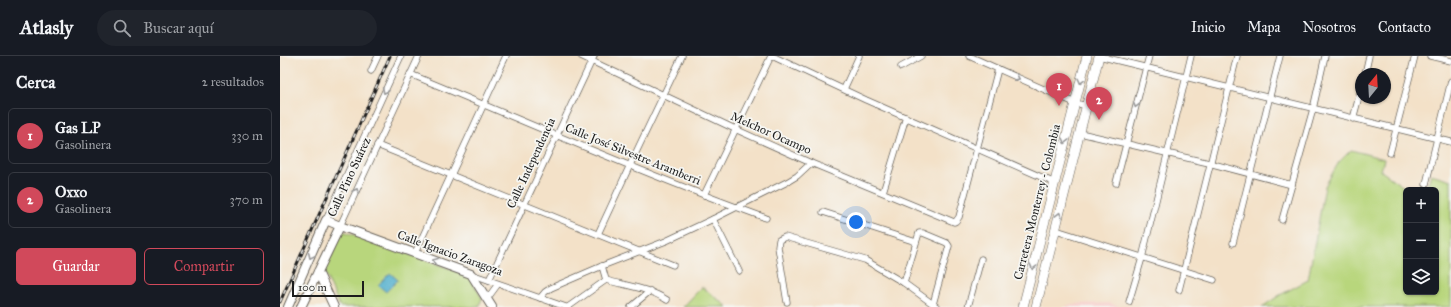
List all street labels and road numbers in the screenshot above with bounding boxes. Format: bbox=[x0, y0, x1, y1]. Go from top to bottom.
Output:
street label: Melchor Ocampo bbox=[728, 109, 814, 157]
street label: Calle Independencia bbox=[504, 115, 559, 211]
street label: Calle José Silvestre Aramberri bbox=[563, 120, 704, 189]
street label: Carretera Monterrey - Colombia bbox=[1011, 122, 1063, 281]
street label: Calle Pino Suárez bbox=[324, 135, 374, 219]
street label: Calle Ignacio Zaragoza bbox=[395, 227, 505, 280]

